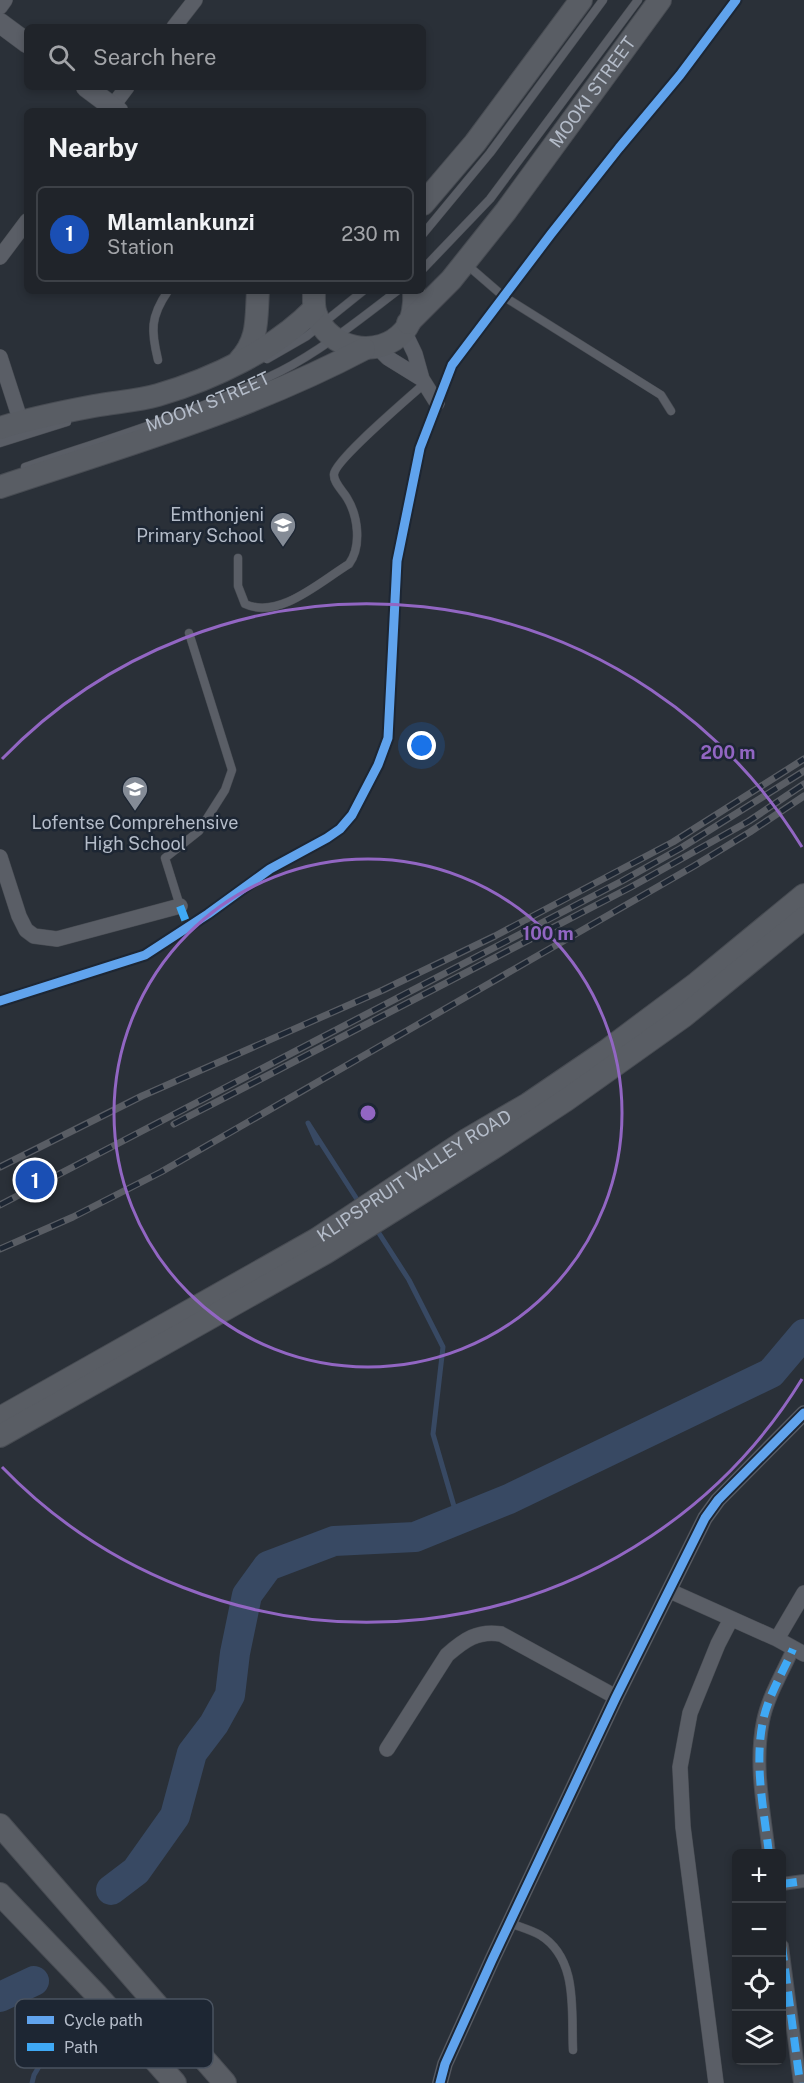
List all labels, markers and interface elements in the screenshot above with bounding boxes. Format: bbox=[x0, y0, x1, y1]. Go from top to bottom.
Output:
search box bbox=[24, 24, 426, 90]
street label: MOOKI STREET bbox=[545, 32, 640, 152]
icon: search bbox=[45, 41, 78, 74]
text: Search here bbox=[93, 44, 217, 70]
text: Nearby bbox=[48, 132, 138, 163]
text: Mlamlankunzi bbox=[107, 209, 255, 235]
text: 1 bbox=[65, 222, 74, 246]
text: 230 m bbox=[341, 222, 400, 246]
text: Station bbox=[107, 235, 174, 259]
street label: MOOKI STREET bbox=[143, 367, 273, 436]
place label: Emthonjeni Primary School bbox=[136, 504, 264, 546]
school or university icon: Emthonjeni Primary School bbox=[268, 510, 298, 548]
your location bbox=[407, 731, 436, 760]
text: 200 m bbox=[701, 742, 755, 763]
school or university icon: Lofentse Comprehensive High School bbox=[120, 774, 150, 812]
place label: Lofentse Comprehensive High School bbox=[31, 812, 239, 854]
text: 100 m bbox=[522, 923, 574, 944]
centre of rings bbox=[358, 1103, 378, 1123]
street label: KLIPSPRUIT VALLEY ROAD bbox=[313, 1105, 515, 1246]
pin: 1 bbox=[15, 1158, 54, 1202]
map controls bbox=[732, 1849, 786, 2065]
button: + bbox=[732, 1849, 786, 1903]
button: − bbox=[732, 1903, 786, 1957]
button: locate bbox=[732, 1957, 786, 2011]
legend bbox=[15, 1999, 213, 2068]
text: Cycle path bbox=[64, 2011, 143, 2030]
button: layers bbox=[732, 2011, 786, 2065]
text: Path bbox=[64, 2038, 98, 2057]

